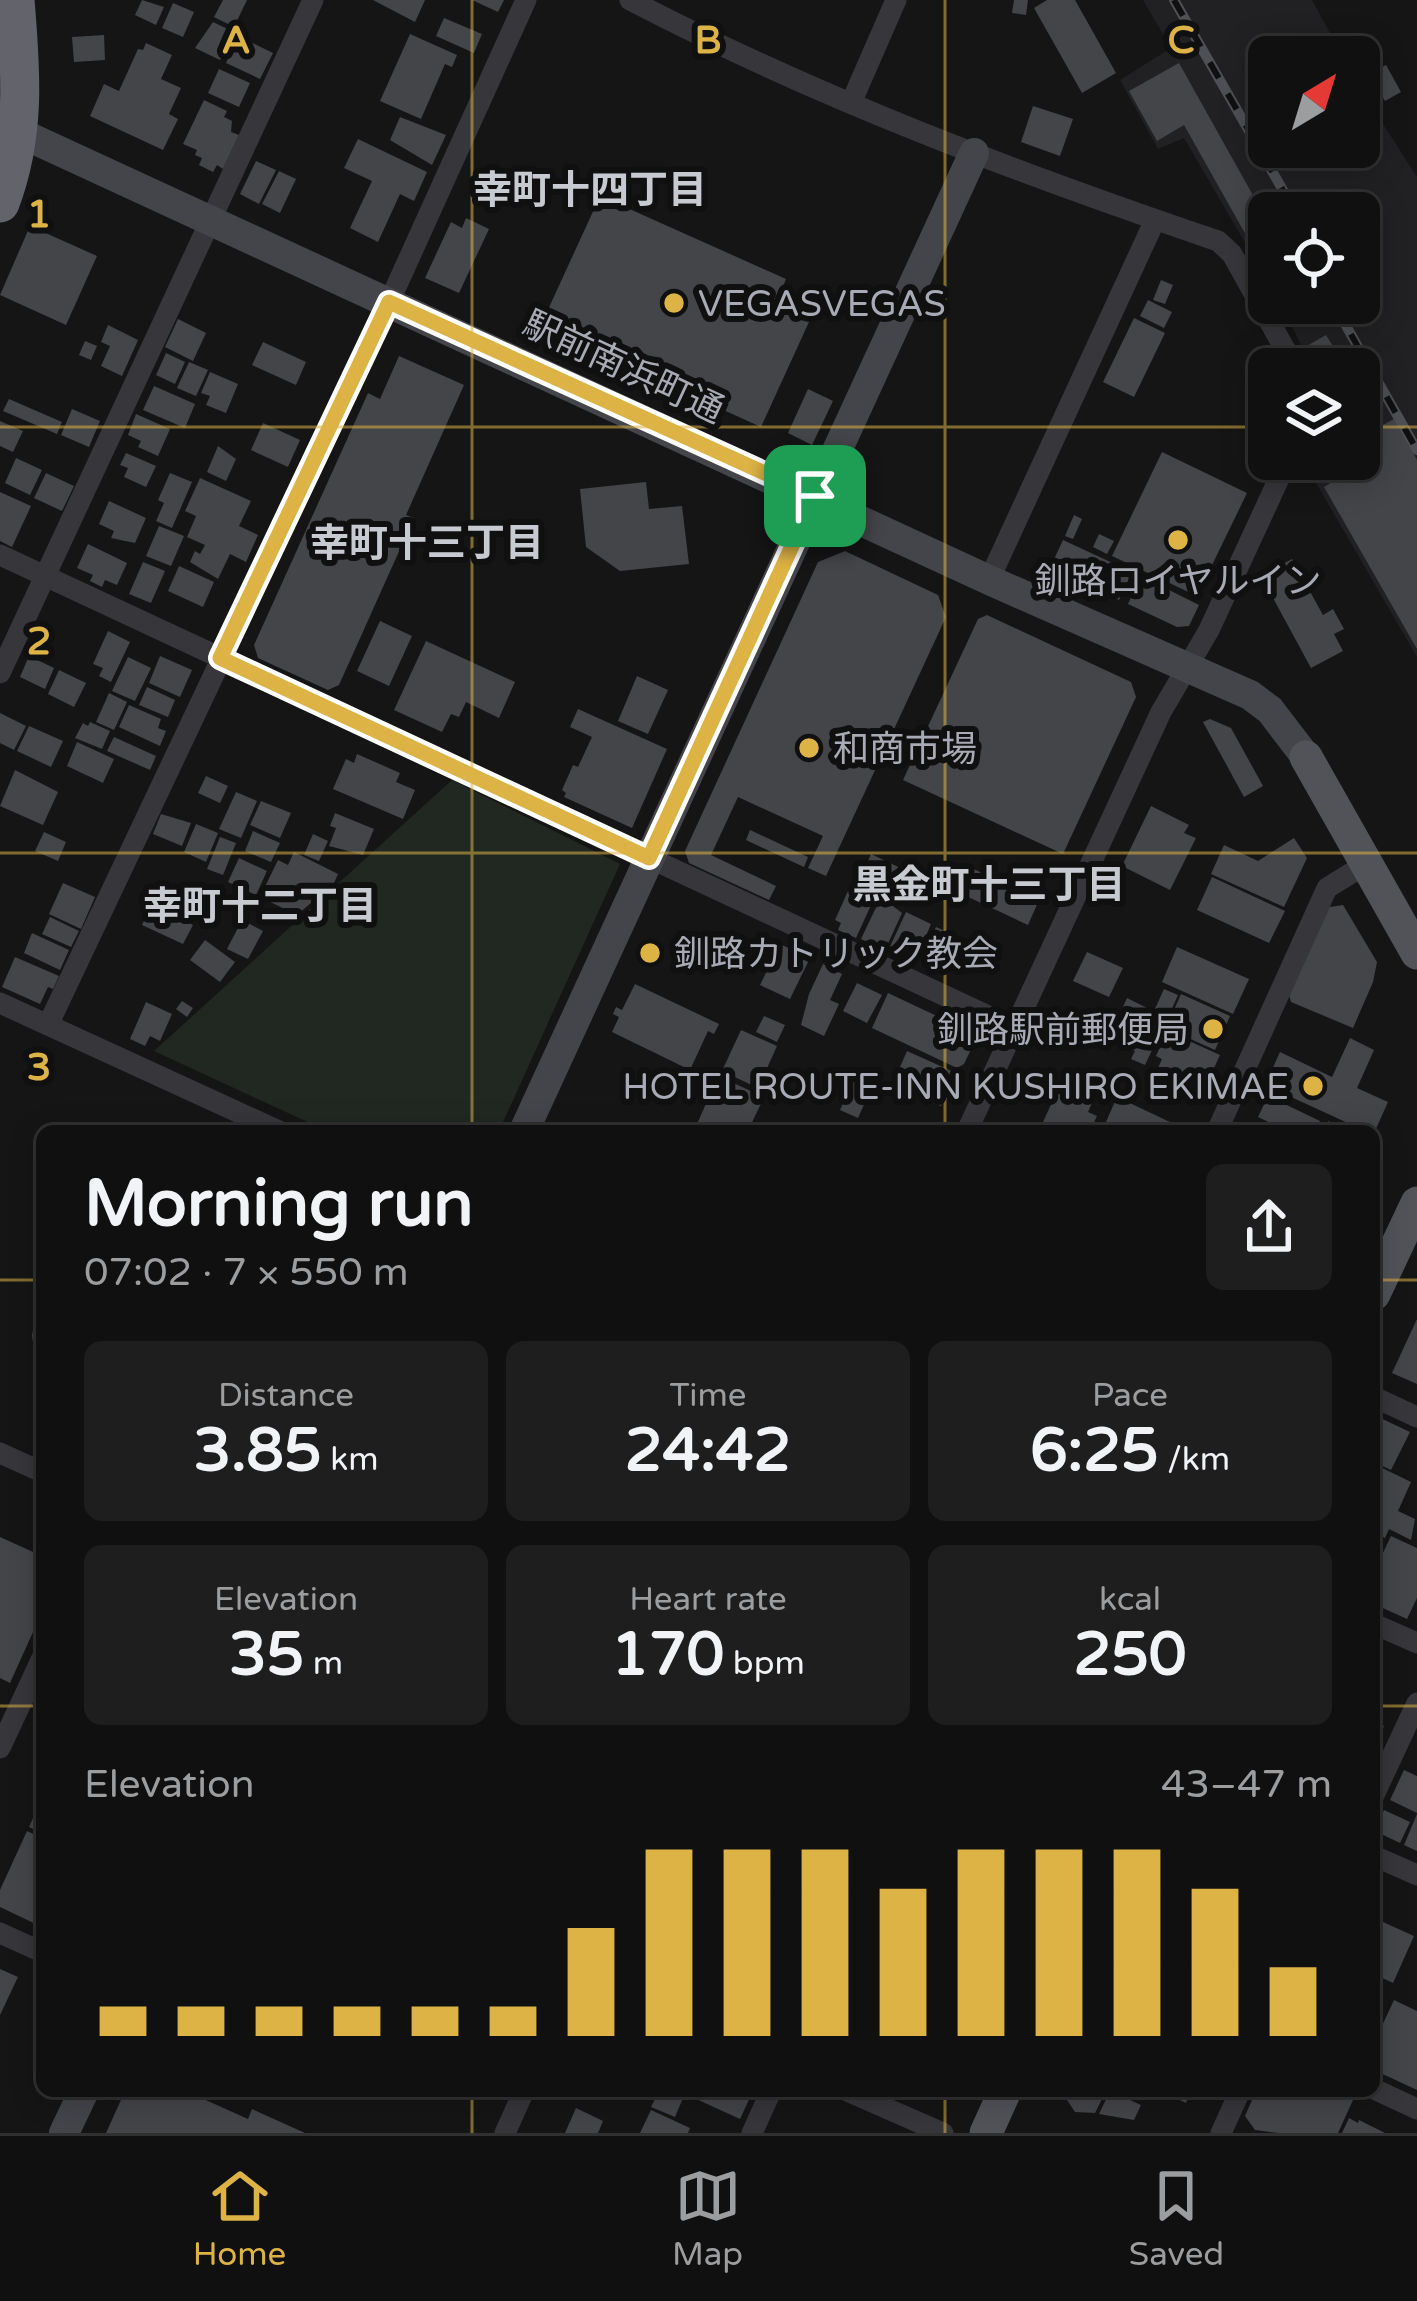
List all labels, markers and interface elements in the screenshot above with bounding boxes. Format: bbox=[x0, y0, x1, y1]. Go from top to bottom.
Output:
text: A bbox=[221, 17, 251, 64]
text: B bbox=[694, 17, 722, 64]
text: C bbox=[1167, 17, 1195, 64]
north arrow bbox=[1248, 36, 1380, 168]
map controls bbox=[1248, 36, 1380, 480]
district label: 幸町十四丁目 bbox=[473, 167, 707, 214]
text: 1 bbox=[27, 191, 51, 238]
button: locate bbox=[1248, 192, 1380, 324]
place label: VEGASVEGAS bbox=[698, 283, 946, 326]
marker: VEGASVEGAS bbox=[661, 290, 687, 316]
street label: 駅前南浜町通 bbox=[516, 302, 730, 432]
button: layers bbox=[1248, 348, 1380, 480]
pin bbox=[764, 445, 866, 547]
icon: arrive bbox=[782, 463, 848, 529]
district label: 幸町十三丁目 bbox=[310, 520, 544, 567]
marker: 釧路ロイヤルイン bbox=[1165, 527, 1191, 553]
place label: 釧路ロイヤルイン bbox=[1035, 560, 1321, 603]
text: 2 bbox=[27, 618, 51, 665]
place label: 和商市場 bbox=[833, 728, 977, 771]
marker: 和商市場 bbox=[796, 735, 822, 761]
district label: 黒金町十三丁目 bbox=[852, 862, 1126, 909]
district label: 幸町十二丁目 bbox=[143, 883, 377, 930]
place label: 釧路カトリック教会 bbox=[674, 933, 998, 976]
marker: 釧路カトリック教会 bbox=[637, 940, 663, 966]
place label: 釧路駅前郵便局 bbox=[937, 1009, 1189, 1052]
marker: 釧路駅前郵便局 bbox=[1200, 1016, 1226, 1042]
text: 3 bbox=[27, 1044, 51, 1091]
place label: HOTEL ROUTE-INN KUSHIRO EKIMAE bbox=[622, 1066, 1289, 1109]
marker: HOTEL ROUTE-INN KUSHIRO EKIMAE bbox=[1300, 1073, 1326, 1099]
text: Morning run bbox=[84, 1164, 474, 1244]
button: share bbox=[1206, 1164, 1332, 1290]
text: 07:02 · 7 × 550 m bbox=[84, 1249, 409, 1296]
text: Distance bbox=[218, 1376, 354, 1415]
text: Time bbox=[670, 1376, 746, 1415]
text: Pace bbox=[1092, 1376, 1168, 1415]
text: 3.85 bbox=[193, 1415, 322, 1487]
text: 24:42 bbox=[625, 1415, 791, 1487]
text: 6:25 bbox=[1030, 1415, 1159, 1487]
text: km bbox=[322, 1440, 379, 1479]
text: /km bbox=[1159, 1440, 1230, 1479]
text: Elevation bbox=[214, 1580, 358, 1619]
text: Heart rate bbox=[629, 1580, 787, 1619]
text: kcal bbox=[1099, 1580, 1161, 1619]
text: 35 bbox=[229, 1619, 304, 1691]
text: 170 bbox=[611, 1619, 724, 1691]
text: 250 bbox=[1073, 1619, 1187, 1691]
text: m bbox=[304, 1644, 343, 1683]
text: bpm bbox=[724, 1644, 805, 1683]
text: Elevation bbox=[84, 1761, 254, 1808]
text: 43–47 m bbox=[1161, 1761, 1332, 1808]
tab: Home bbox=[193, 2163, 286, 2274]
tab: Map bbox=[672, 2163, 743, 2274]
tab: Saved bbox=[1129, 2163, 1224, 2274]

